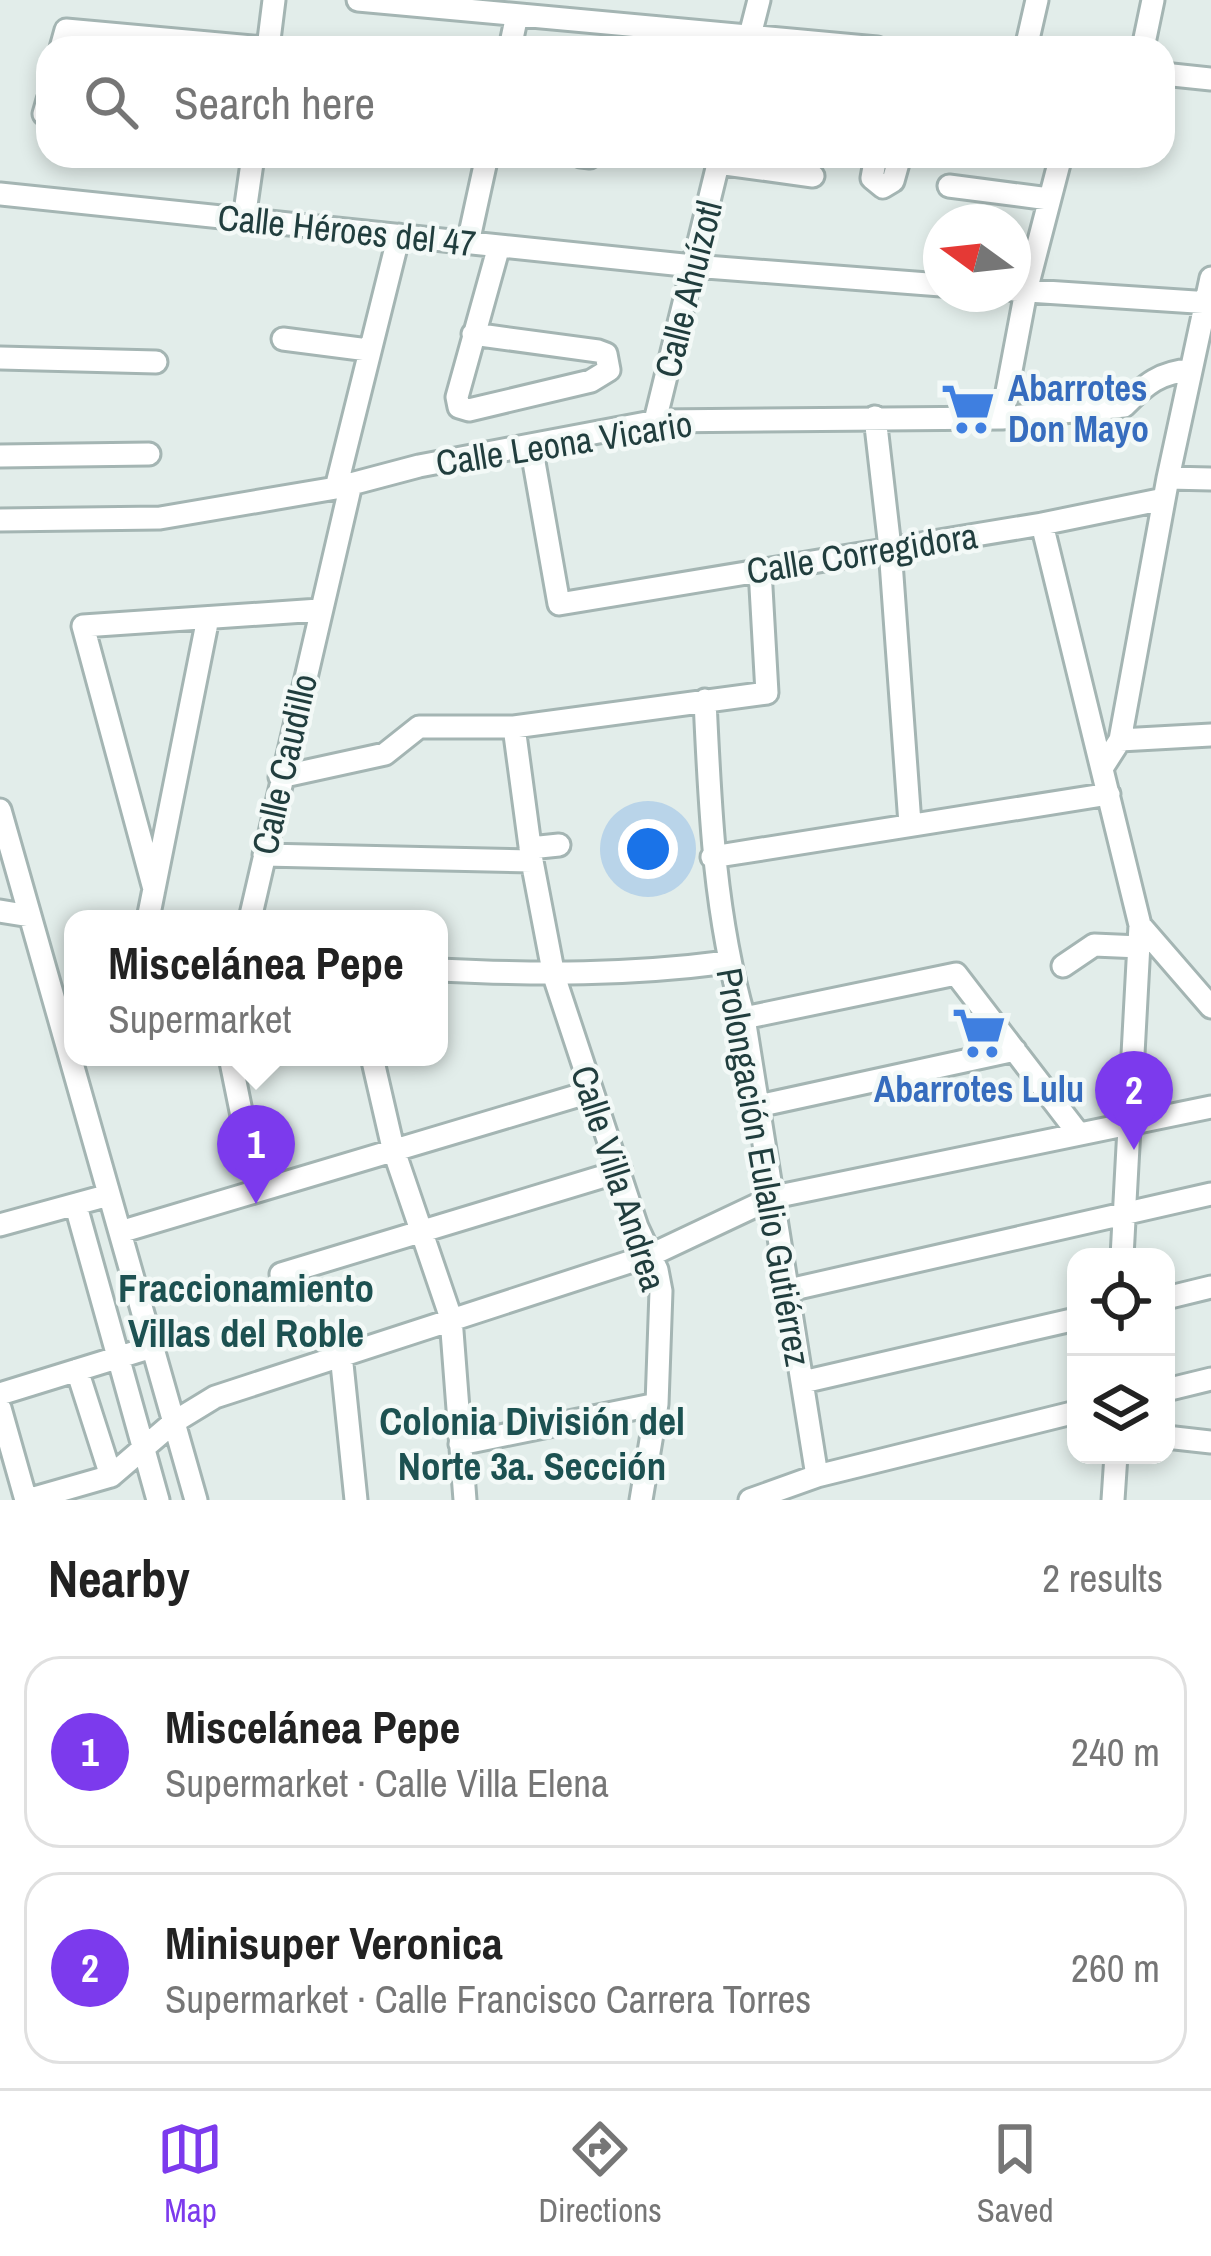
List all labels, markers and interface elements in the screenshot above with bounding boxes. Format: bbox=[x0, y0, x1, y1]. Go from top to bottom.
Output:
search box bbox=[36, 36, 1175, 168]
icon: search bbox=[78, 69, 144, 135]
text: Search here bbox=[174, 72, 375, 133]
street label: Calle Héroes del 47 bbox=[216, 193, 478, 267]
street label: Calle Ahuízotl bbox=[643, 196, 733, 382]
north arrow bbox=[923, 204, 1031, 312]
place label: Abarrotes Don Mayo bbox=[1008, 364, 1149, 453]
supermarket icon: Abarrotes Don Mayo bbox=[939, 380, 997, 438]
street label: Calle Leona Vicario bbox=[432, 399, 696, 487]
street label: Calle Corregidora bbox=[743, 511, 981, 595]
street label: Calle Caudillo bbox=[240, 669, 328, 859]
your location bbox=[618, 819, 678, 879]
popup bbox=[64, 910, 448, 1066]
text: Miscelánea Pepe bbox=[108, 932, 404, 993]
street label: Prolongación Eulalio Gutiérrez bbox=[705, 964, 823, 1370]
text: Supermarket bbox=[108, 993, 291, 1045]
supermarket icon: Abarrotes Lulu bbox=[950, 1004, 1008, 1062]
pin: 2 bbox=[1095, 1051, 1173, 1150]
street label: Calle Villa Andrea bbox=[560, 1059, 678, 1297]
place label: Abarrotes Lulu bbox=[874, 1065, 1084, 1113]
pin: 1 bbox=[217, 1105, 295, 1204]
map controls bbox=[1067, 1248, 1175, 1464]
button: locate bbox=[1067, 1248, 1175, 1356]
district label: Fraccionamiento Villas del Roble bbox=[118, 1262, 374, 1359]
button: layers bbox=[1067, 1356, 1175, 1464]
district label: Colonia División del Norte 3a. Sección bbox=[379, 1395, 685, 1492]
text: Nearby bbox=[48, 1544, 190, 1613]
text: 2 results bbox=[1042, 1552, 1163, 1604]
text: Miscelánea Pepe bbox=[165, 1696, 460, 1757]
text: 1 bbox=[81, 1726, 99, 1778]
text: 240 m bbox=[1071, 1726, 1160, 1778]
text: Supermarket · Calle Villa Elena bbox=[165, 1757, 609, 1809]
text: Minisuper Veronica bbox=[165, 1912, 503, 1973]
text: 2 bbox=[81, 1942, 99, 1994]
text: 260 m bbox=[1071, 1942, 1160, 1994]
text: Supermarket · Calle Francisco Carrera Torres bbox=[165, 1973, 811, 2025]
tab: Map bbox=[157, 2116, 223, 2232]
tab: Directions bbox=[538, 2116, 662, 2232]
tab: Saved bbox=[977, 2116, 1053, 2232]

